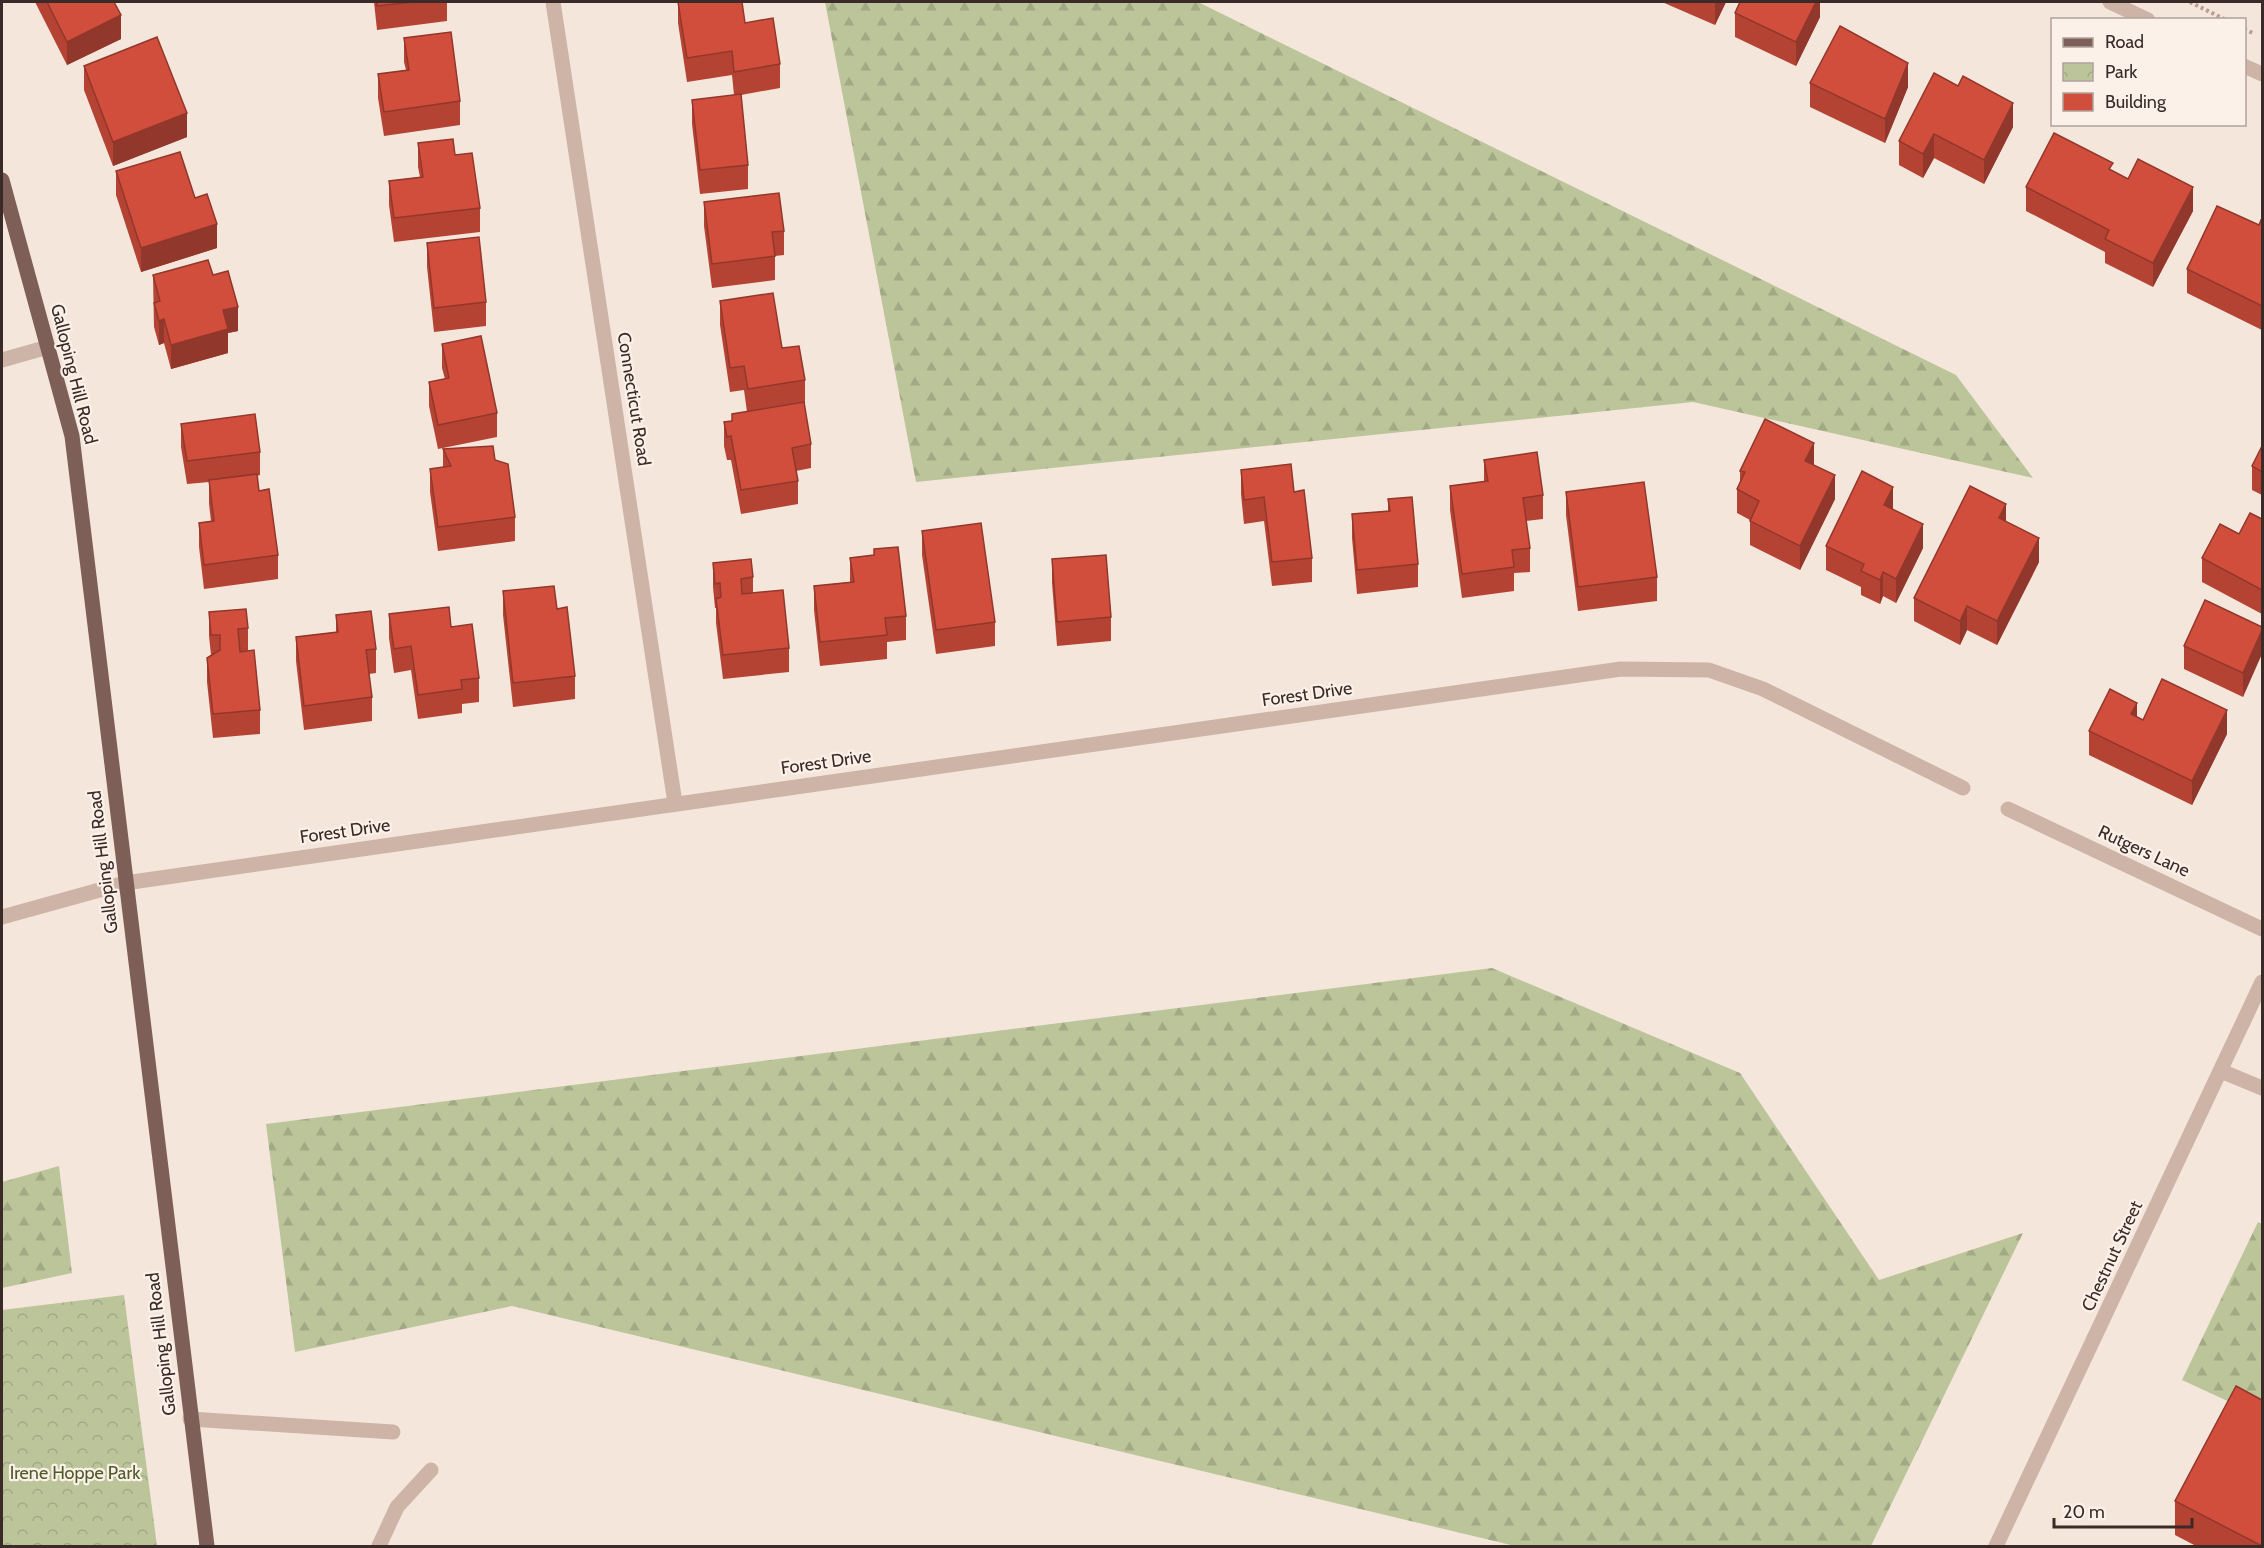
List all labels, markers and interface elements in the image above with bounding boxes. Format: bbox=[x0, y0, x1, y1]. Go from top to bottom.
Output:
legend bbox=[2051, 18, 2246, 126]
text: Road bbox=[2105, 31, 2144, 53]
text: Park bbox=[2105, 61, 2138, 83]
text: Building bbox=[2105, 91, 2167, 113]
street label: Galloping Hill Road bbox=[46, 302, 102, 446]
street label: Connecticut Road bbox=[613, 331, 655, 467]
street label: Forest Drive bbox=[1260, 677, 1354, 711]
street label: Forest Drive bbox=[779, 745, 873, 779]
street label: Galloping Hill Road bbox=[83, 789, 123, 935]
street label: Forest Drive bbox=[298, 814, 392, 848]
street label: Rutgers Lane bbox=[2095, 820, 2193, 882]
street label: Chestnut Street bbox=[2077, 1197, 2147, 1315]
street label: Galloping Hill Road bbox=[141, 1271, 181, 1417]
park label: Irene Hoppe Park bbox=[10, 1462, 141, 1484]
scale bar bbox=[2054, 1491, 2192, 1529]
text: 20 m bbox=[2063, 1501, 2105, 1523]

